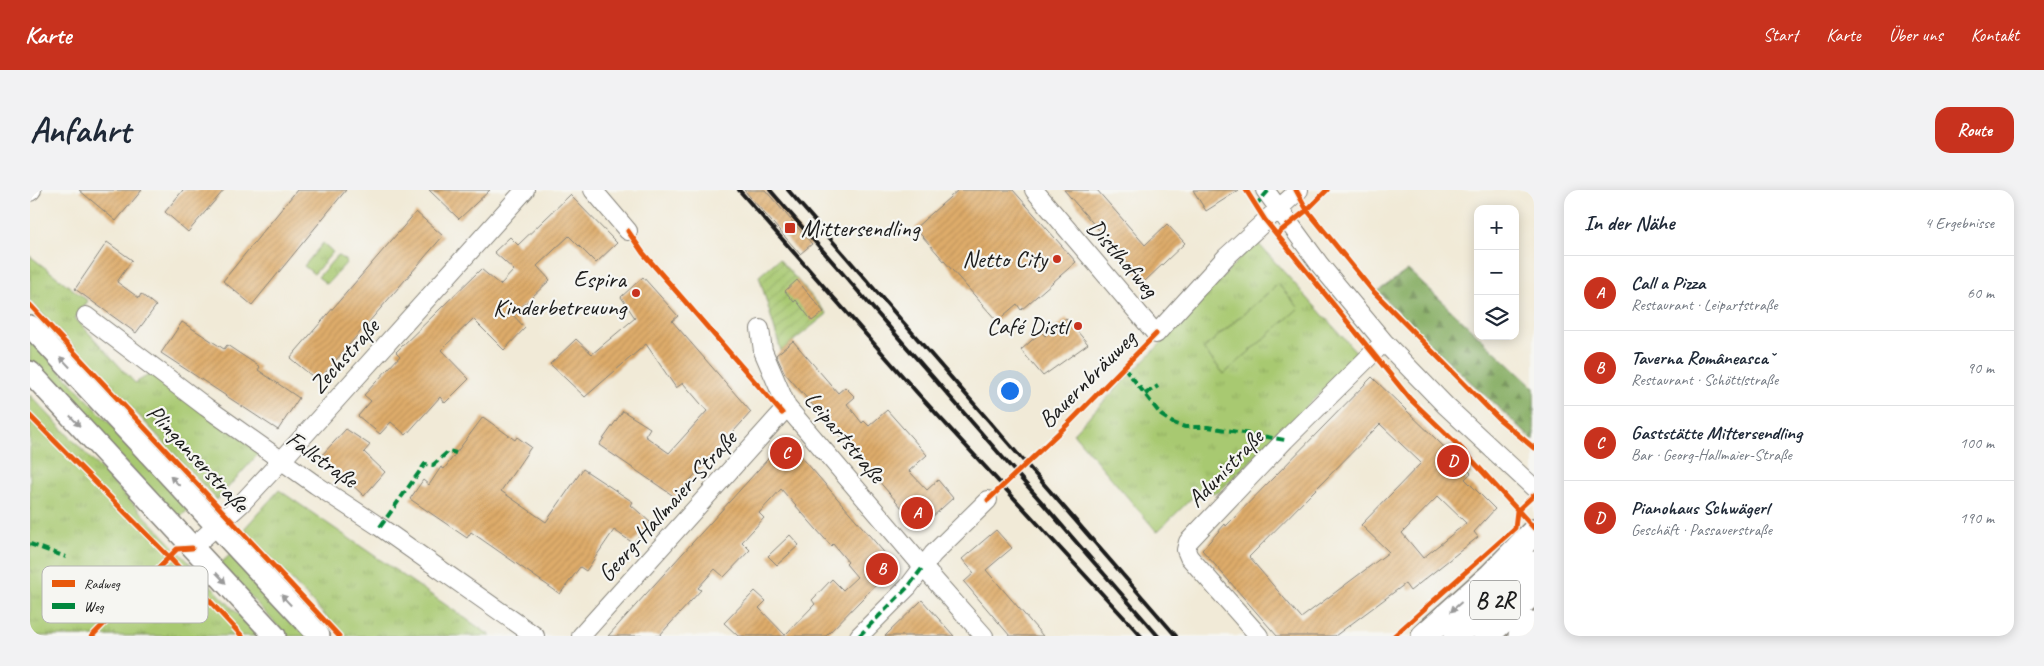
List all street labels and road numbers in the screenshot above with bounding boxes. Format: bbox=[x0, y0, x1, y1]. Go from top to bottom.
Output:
street label: Distlhofweg bbox=[1081, 213, 1166, 305]
street label: Zechstraße bbox=[303, 311, 387, 400]
street label: Bauernbräuweg bbox=[1032, 322, 1144, 434]
street label: Leipartstraße bbox=[798, 385, 893, 491]
street label: Plinganserstraße bbox=[140, 398, 257, 520]
street label: Adunistraße bbox=[1180, 421, 1271, 513]
street label: Georg-Hallmaier-Straße bbox=[591, 422, 744, 588]
street label: Fallstraße bbox=[280, 424, 365, 496]
road number: B 2R bbox=[1470, 580, 1520, 620]

